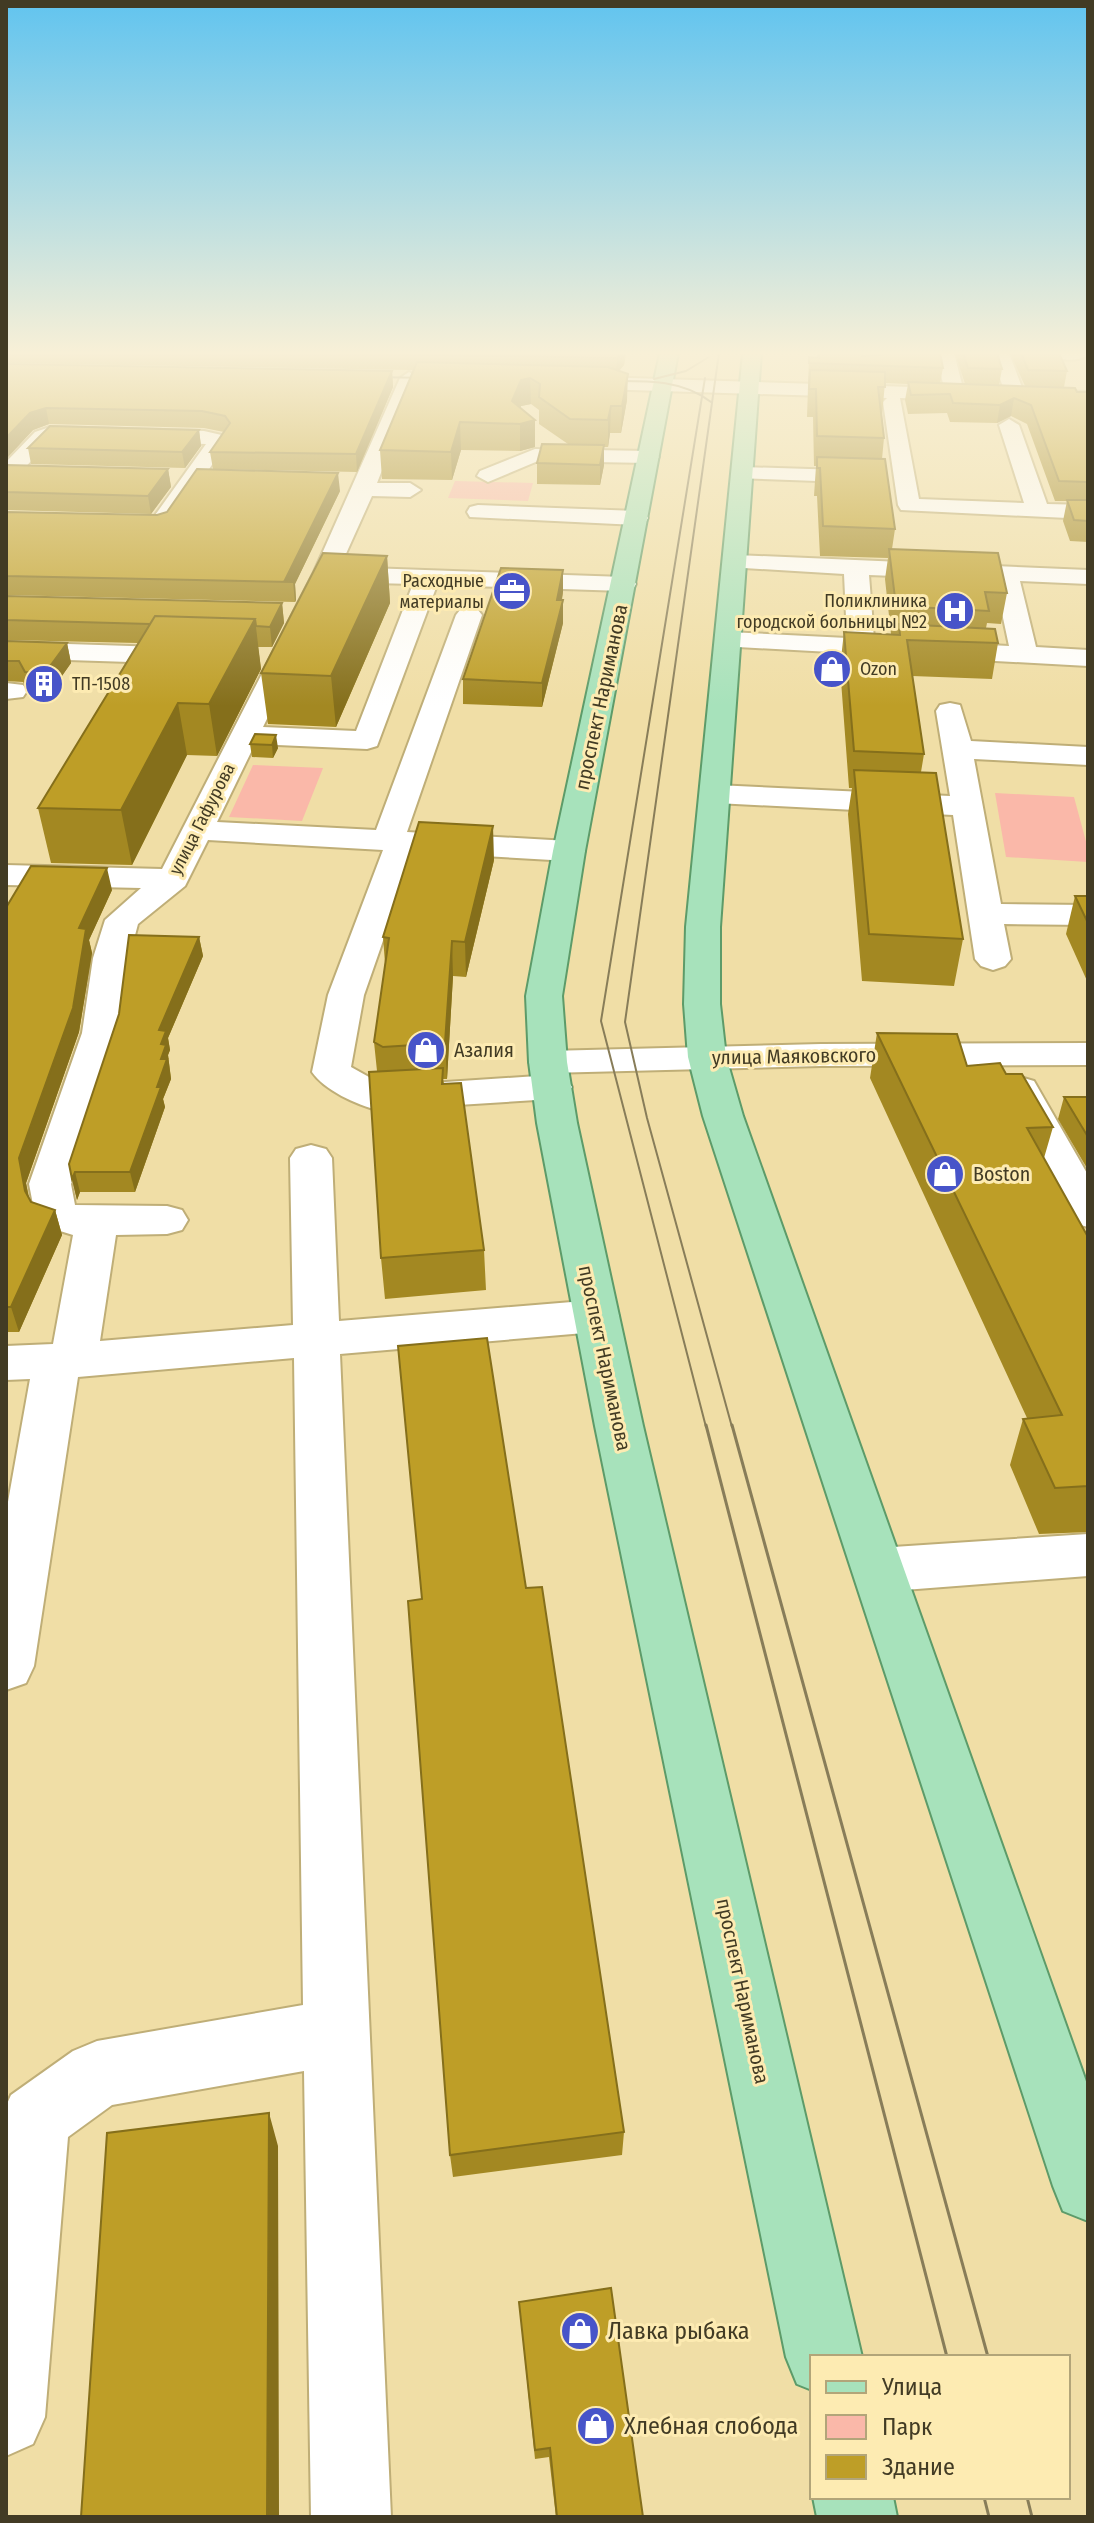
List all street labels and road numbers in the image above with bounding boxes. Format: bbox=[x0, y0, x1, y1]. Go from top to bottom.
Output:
street label: проспект Нариманова bbox=[570, 602, 632, 792]
street label: улица Гафурова bbox=[164, 759, 240, 879]
street label: улица Маяковского bbox=[712, 1043, 876, 1069]
street label: проспект Нариманова bbox=[574, 1263, 636, 1453]
street label: проспект Нариманова bbox=[712, 1896, 774, 2086]

